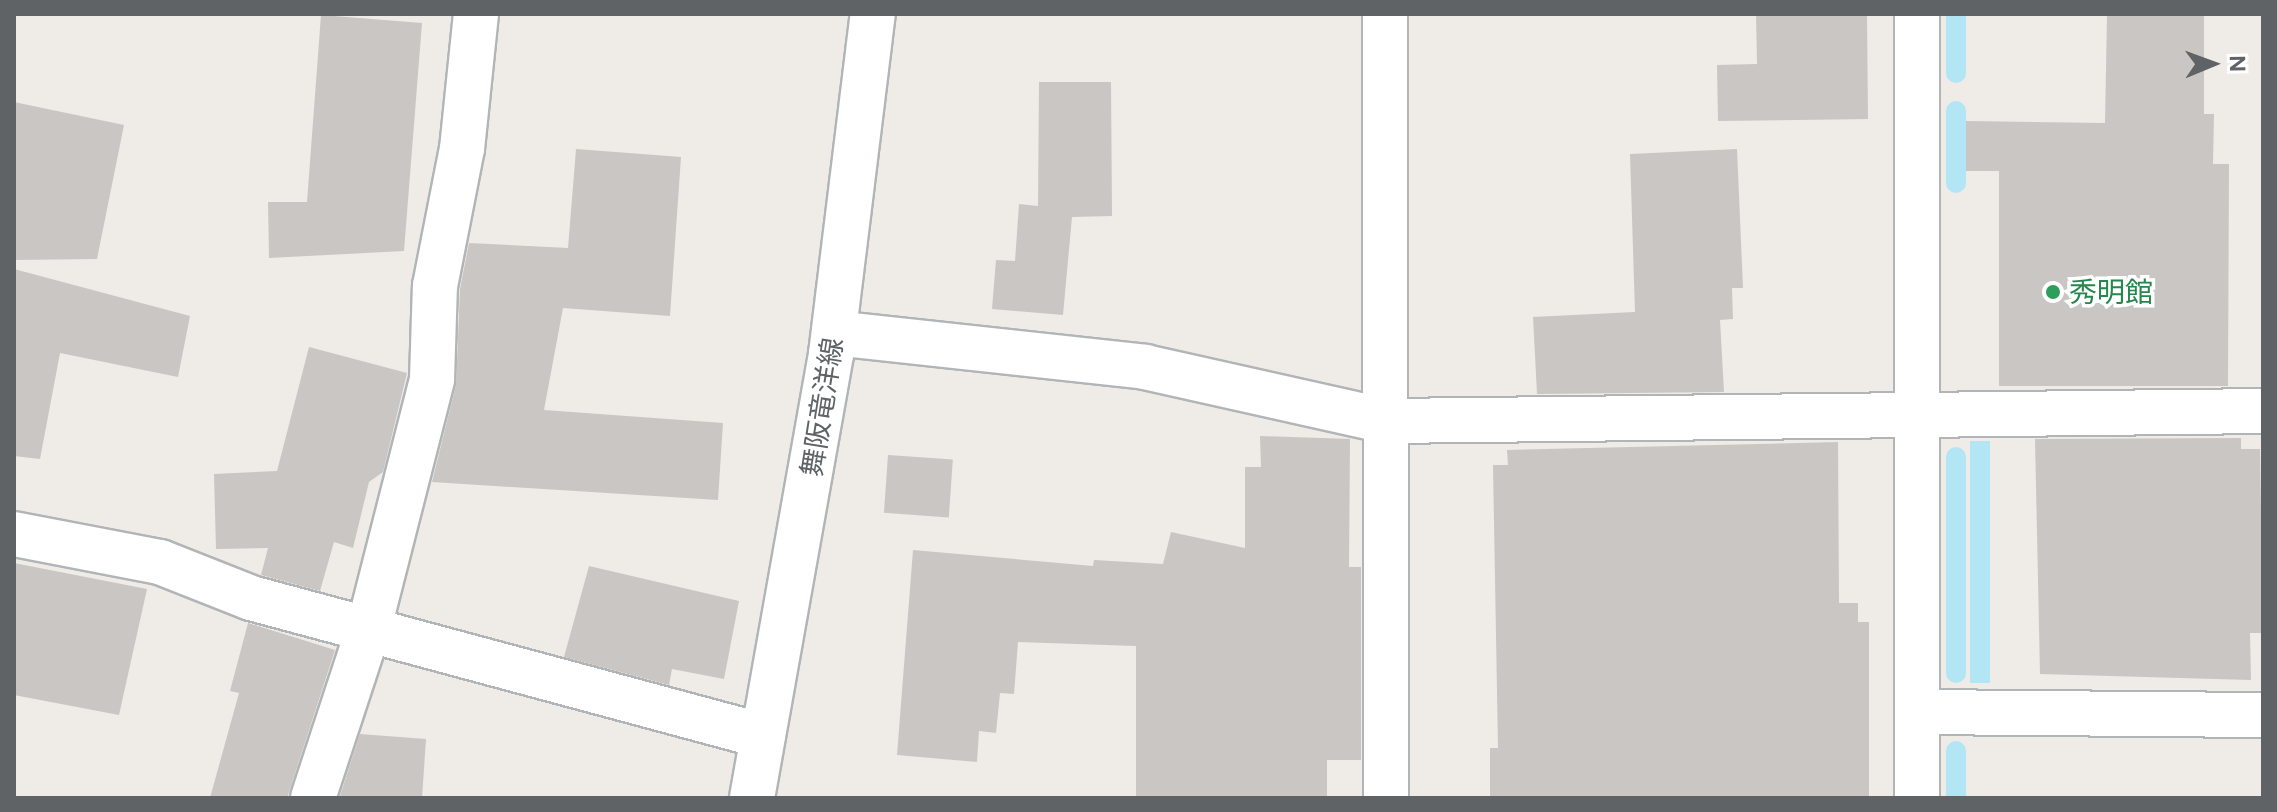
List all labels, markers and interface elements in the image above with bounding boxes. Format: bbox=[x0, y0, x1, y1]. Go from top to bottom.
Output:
north arrow bbox=[2173, 24, 2253, 104]
text: N bbox=[2224, 55, 2251, 72]
place label: 秀明館 bbox=[2069, 275, 2153, 309]
marker: 秀明館 bbox=[2044, 283, 2062, 301]
street label: 舞阪竜洋線 bbox=[794, 335, 850, 479]

